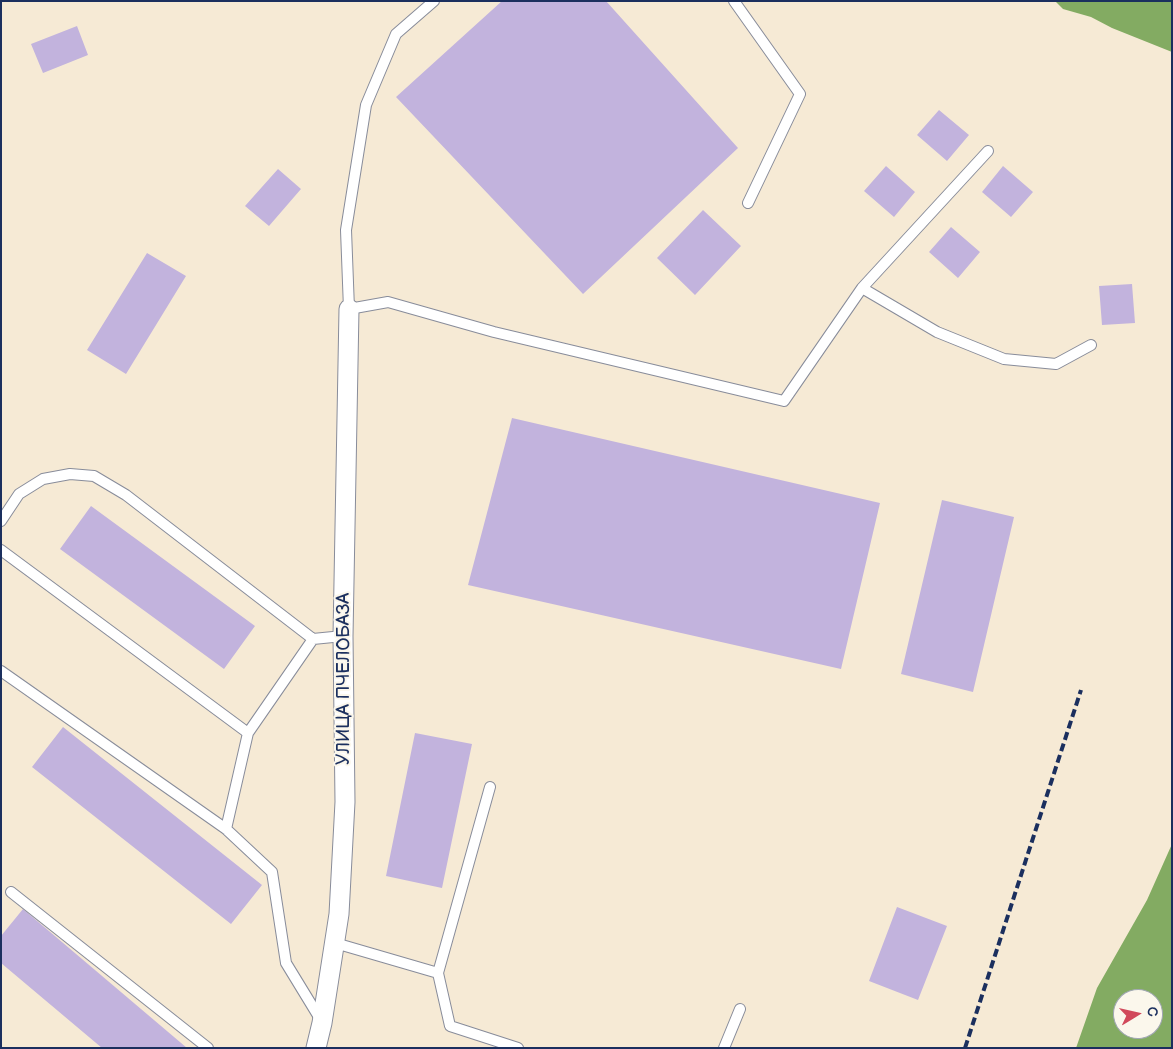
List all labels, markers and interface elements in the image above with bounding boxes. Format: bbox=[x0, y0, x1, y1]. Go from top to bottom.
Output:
street label: УЛИЦА ПЧЕЛОБАЗА bbox=[333, 593, 355, 765]
north arrow bbox=[1113, 989, 1163, 1039]
text: С bbox=[1143, 1006, 1161, 1018]

